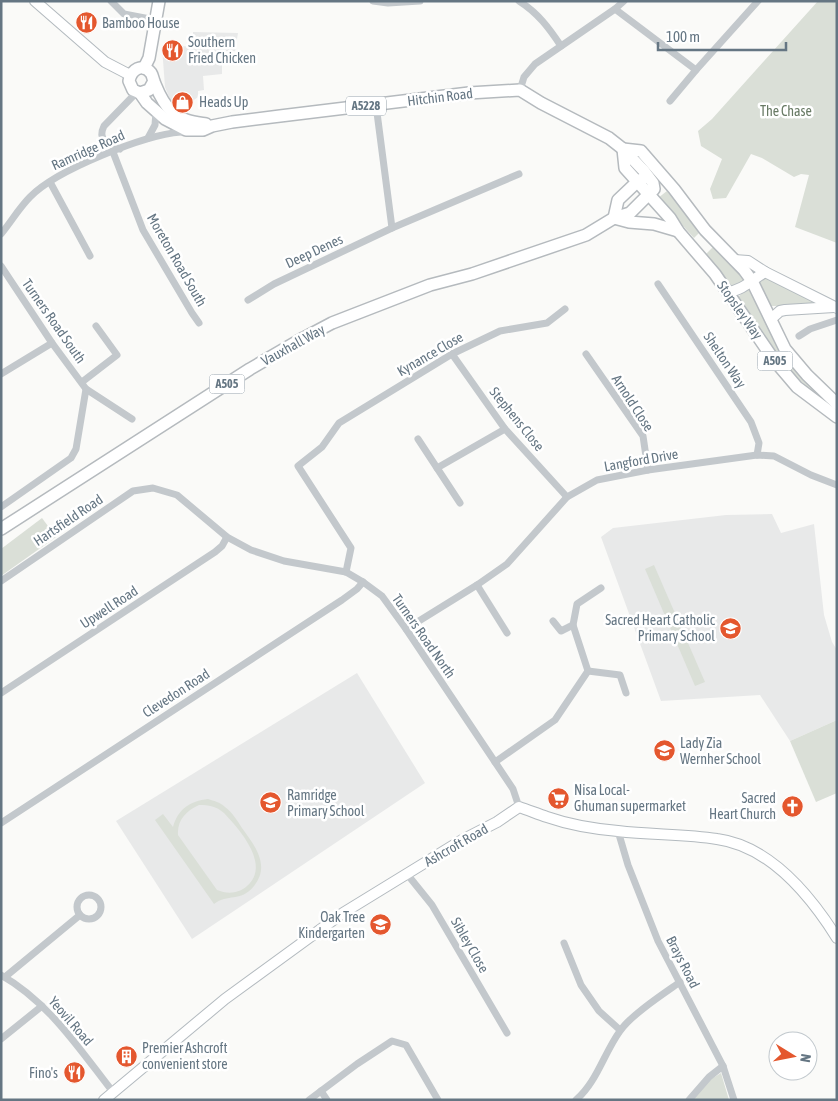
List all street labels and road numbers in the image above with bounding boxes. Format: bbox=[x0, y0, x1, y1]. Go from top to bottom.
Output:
street label: Hitchin Road bbox=[406, 85, 474, 109]
road number: A5228 bbox=[346, 96, 386, 115]
street label: Ramridge Road bbox=[49, 127, 127, 173]
street label: Moreton Road South bbox=[144, 211, 210, 309]
street label: Deep Denes bbox=[283, 231, 345, 271]
street label: Turners Road South bbox=[19, 276, 89, 366]
street label: Stopsley Way bbox=[714, 278, 766, 342]
street label: Vauxhall Way bbox=[259, 321, 328, 369]
street label: Kynance Close bbox=[394, 329, 466, 379]
street label: Shelton Way bbox=[700, 329, 750, 391]
road number: A505 bbox=[758, 352, 792, 371]
street label: Arnold Close bbox=[609, 372, 657, 434]
road number: A505 bbox=[210, 374, 244, 394]
street label: Stephens Close bbox=[486, 384, 548, 454]
street label: Langford Drive bbox=[603, 446, 679, 474]
street label: Hartsfield Road bbox=[30, 491, 106, 549]
street label: Upwell Road bbox=[77, 582, 141, 632]
street label: Turners Road North bbox=[389, 591, 459, 681]
street label: Clevedon Road bbox=[139, 665, 213, 721]
street label: Ashcroft Road bbox=[421, 820, 491, 870]
street label: Sibley Close bbox=[448, 915, 492, 975]
street label: Brays Road bbox=[663, 933, 703, 991]
street label: Yeovil Road bbox=[45, 993, 97, 1049]

